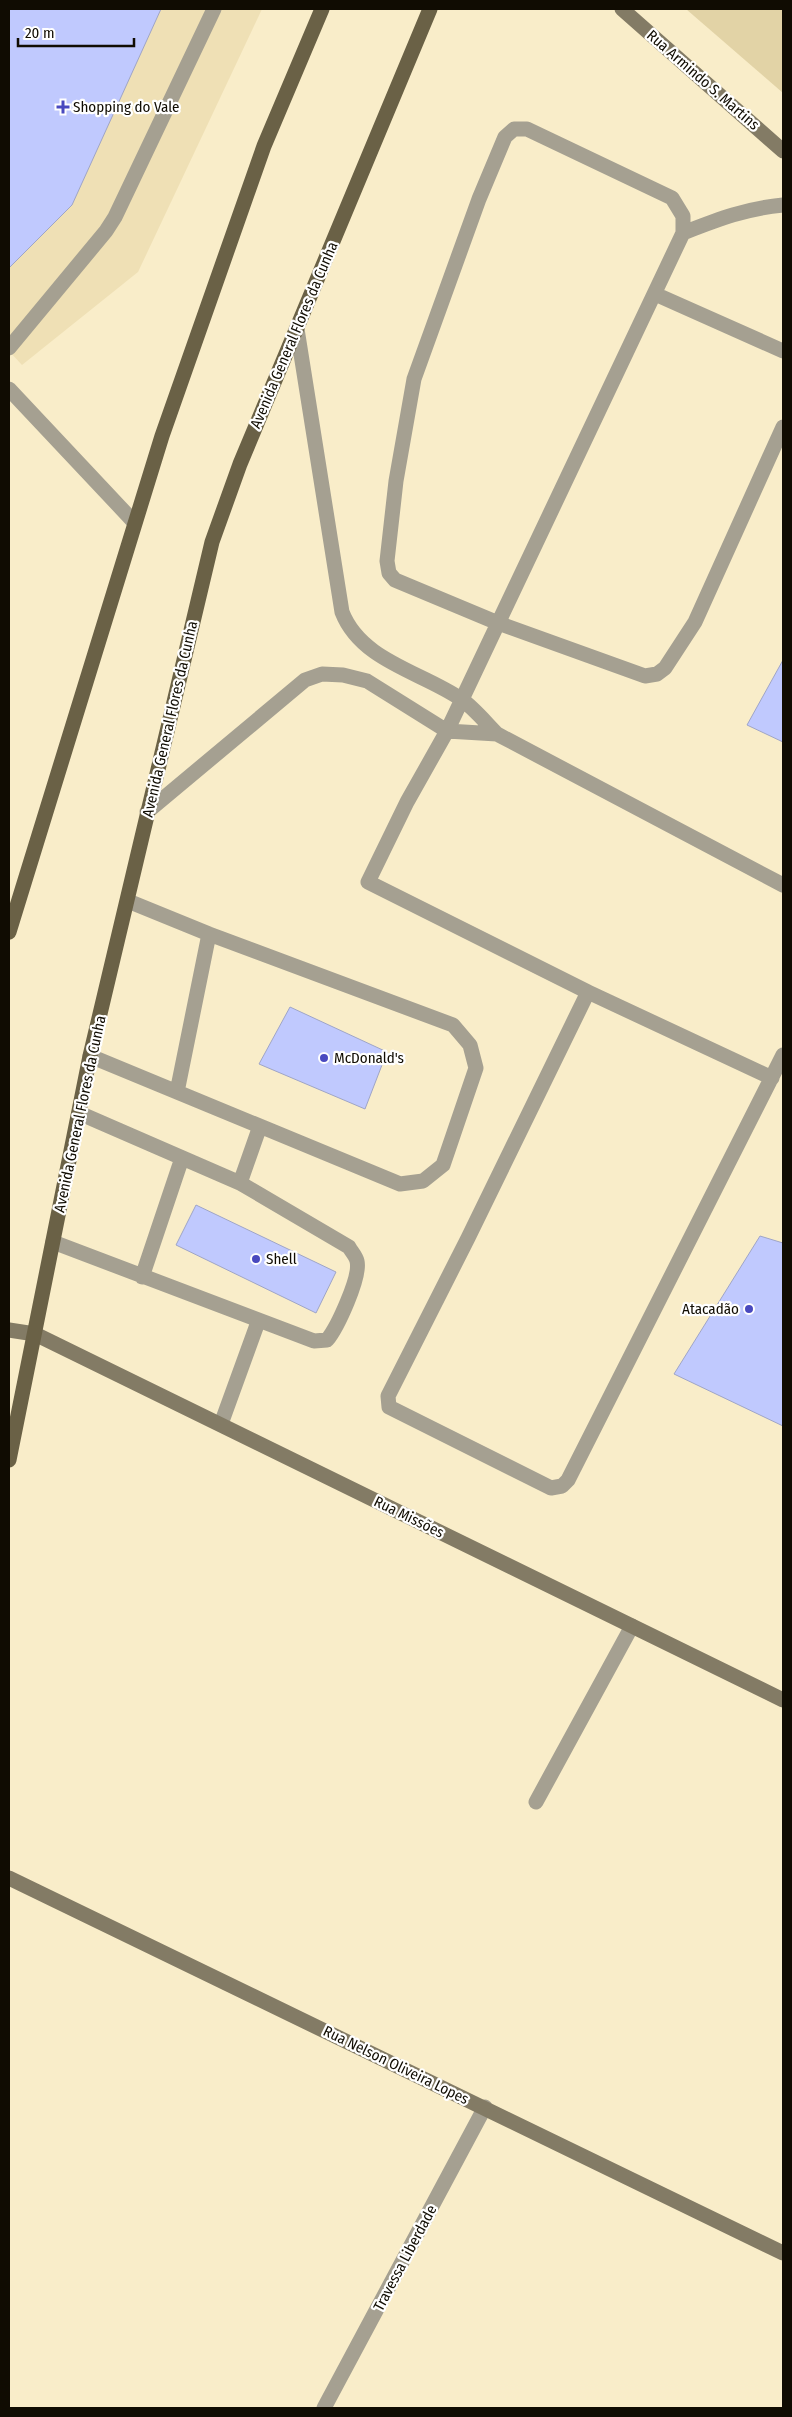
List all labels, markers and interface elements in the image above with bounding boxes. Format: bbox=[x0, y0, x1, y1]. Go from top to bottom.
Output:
scale bar bbox=[18, 15, 134, 47]
text: 20 m bbox=[25, 24, 55, 42]
street label: Rua Armindo S. Martins bbox=[643, 26, 763, 134]
place label: Shopping do Vale bbox=[73, 98, 179, 116]
marker: Shopping do Vale bbox=[57, 101, 69, 113]
street label: Avenida General Flores da Cunha bbox=[246, 239, 342, 431]
street label: Avenida General Flores da Cunha bbox=[139, 619, 201, 819]
street label: Avenida General Flores da Cunha bbox=[50, 1014, 110, 1214]
place label: McDonald's bbox=[334, 1049, 404, 1067]
marker: McDonald's bbox=[318, 1052, 330, 1064]
place label: Shell bbox=[266, 1250, 297, 1268]
marker: Shell bbox=[250, 1253, 262, 1265]
place label: Atacadão bbox=[682, 1300, 739, 1318]
marker: Atacadão bbox=[743, 1303, 755, 1315]
street label: Rua Missões bbox=[371, 1492, 447, 1542]
street label: Rua Nelson Oliveira Lopes bbox=[320, 2022, 472, 2108]
street label: Travessa Liberdade bbox=[370, 2202, 440, 2314]

